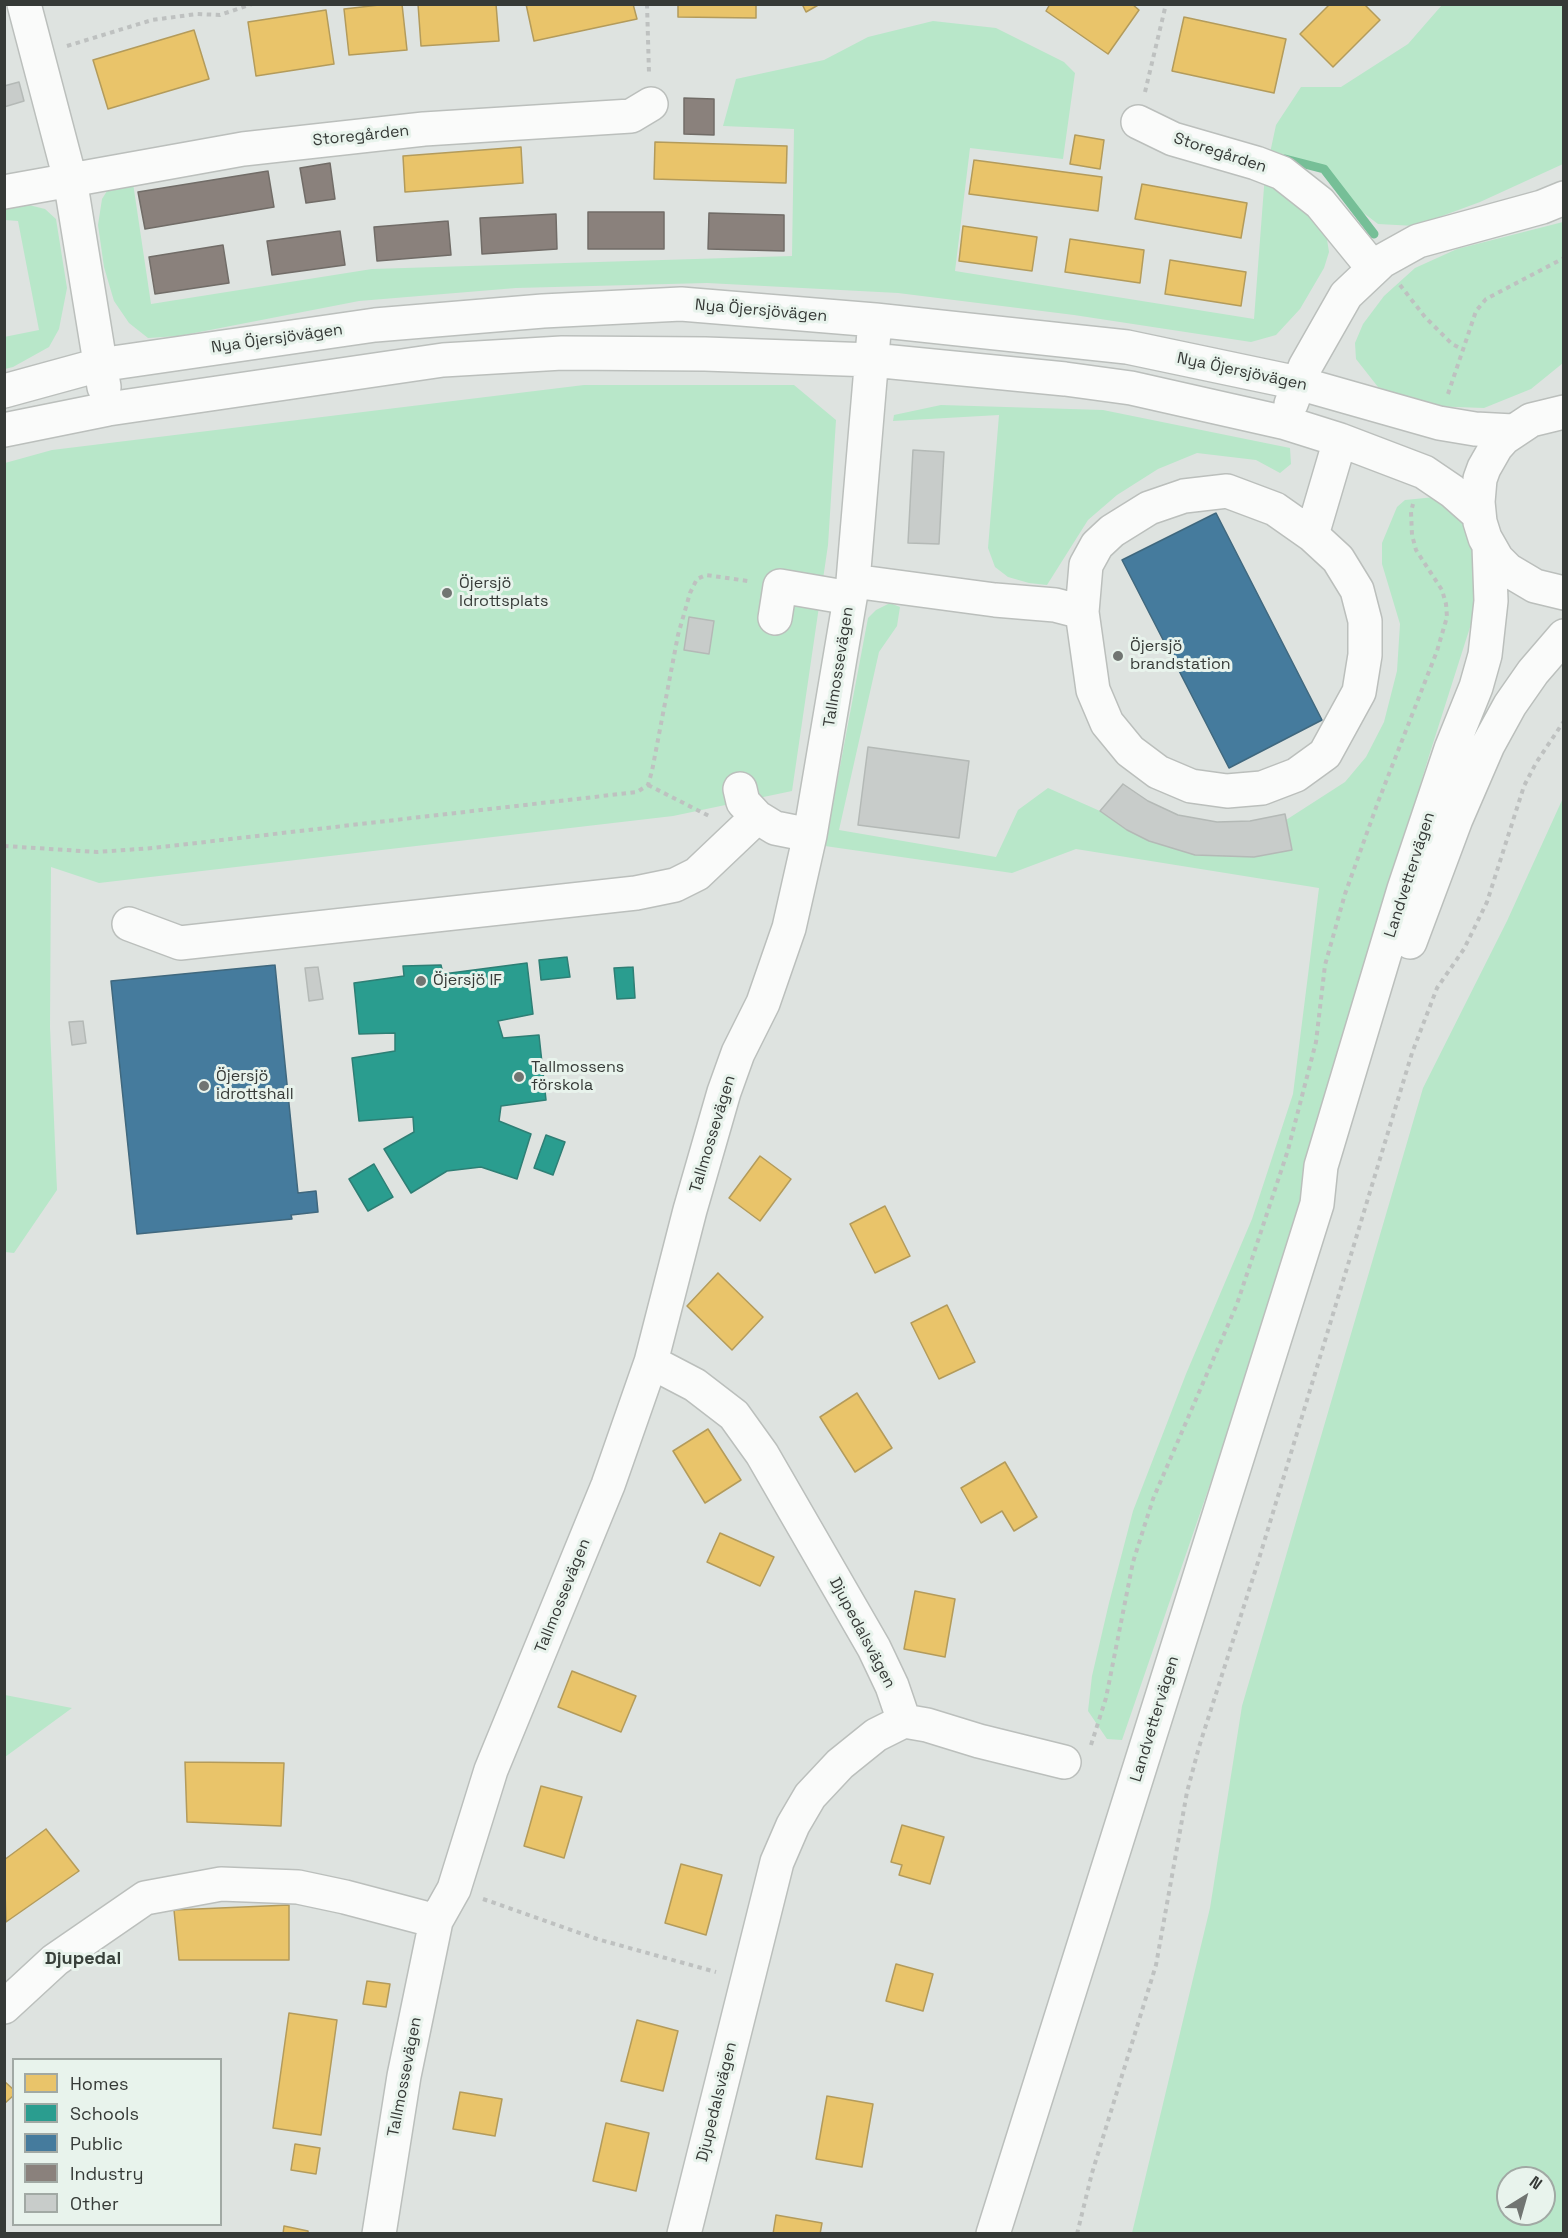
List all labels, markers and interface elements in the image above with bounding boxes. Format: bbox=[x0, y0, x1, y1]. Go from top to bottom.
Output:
street label: Storegården bbox=[312, 121, 410, 151]
street label: Storegården bbox=[1171, 129, 1269, 177]
street label: Nya Öjersjövägen bbox=[694, 296, 828, 326]
street label: Nya Öjersjövägen bbox=[210, 320, 344, 358]
street label: Nya Öjersjövägen bbox=[1175, 349, 1309, 395]
place label: Öjersjö Idrottsplats bbox=[459, 574, 548, 612]
marker: Öjersjö Idrottsplats bbox=[440, 586, 454, 600]
street label: Tallmossevägen bbox=[820, 605, 858, 729]
place label: Öjersjö brandstation bbox=[1130, 637, 1231, 675]
marker: Öjersjö brandstation bbox=[1111, 649, 1125, 663]
street label: Landvettervägen bbox=[1381, 810, 1439, 940]
place label: Öjersjö IF bbox=[433, 971, 502, 991]
marker: Öjersjö IF bbox=[414, 974, 428, 988]
place label: Tallmossens förskola bbox=[531, 1058, 624, 1096]
place label: Öjersjö idrottshall bbox=[216, 1067, 294, 1105]
marker: Tallmossens förskola bbox=[512, 1070, 526, 1084]
street label: Tallmossevägen bbox=[686, 1073, 740, 1195]
marker: Öjersjö idrottshall bbox=[197, 1079, 211, 1093]
street label: Tallmossevägen bbox=[531, 1536, 595, 1656]
street label: Djupedalsvägen bbox=[825, 1574, 899, 1692]
street label: Landvettervägen bbox=[1127, 1654, 1183, 1784]
district label: Djupedal bbox=[45, 1948, 121, 1970]
street label: Tallmossevägen bbox=[384, 2015, 426, 2139]
street label: Djupedalsvägen bbox=[693, 2040, 741, 2164]
legend bbox=[12, 2058, 222, 2226]
text: Homes bbox=[70, 2072, 129, 2095]
text: Schools bbox=[70, 2102, 139, 2125]
text: Public bbox=[70, 2132, 123, 2155]
text: Industry bbox=[70, 2162, 143, 2185]
north arrow bbox=[1496, 2166, 1556, 2226]
text: N bbox=[1525, 2171, 1547, 2194]
text: Other bbox=[70, 2192, 119, 2215]

